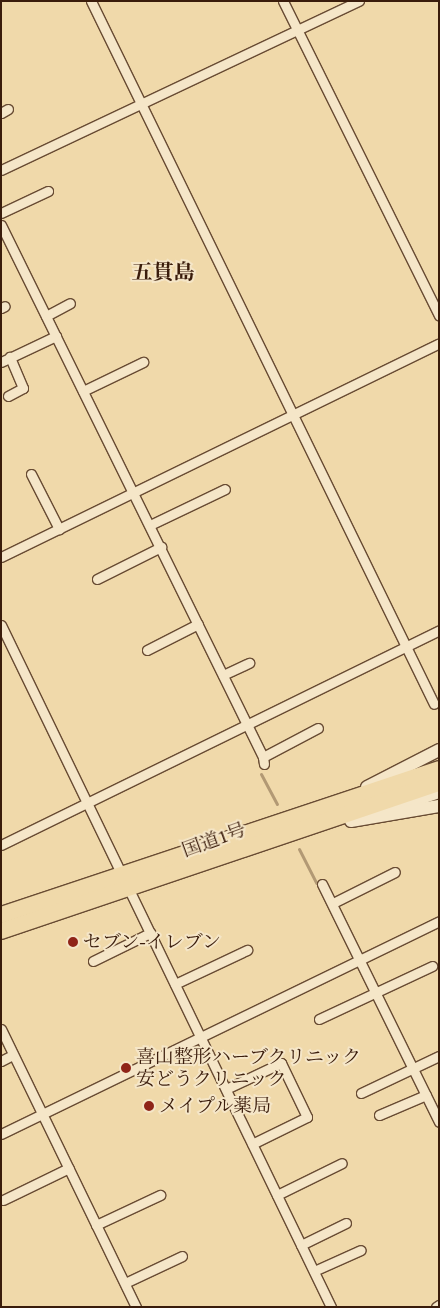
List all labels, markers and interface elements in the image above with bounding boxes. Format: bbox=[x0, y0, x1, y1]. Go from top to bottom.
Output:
district label: 五貫島 bbox=[132, 259, 194, 285]
street label: 国道1号 bbox=[179, 818, 249, 862]
place label: セブン-イレブン bbox=[83, 931, 223, 953]
marker: セブン-イレブン bbox=[67, 936, 79, 948]
place label: 喜山整形ハーブクリニック 安どうクリニック bbox=[136, 1046, 364, 1090]
marker: 喜山整形ハーブクリニック 安どうクリニック bbox=[120, 1062, 132, 1074]
place label: メイプル薬局 bbox=[159, 1095, 273, 1117]
marker: メイプル薬局 bbox=[143, 1100, 155, 1112]

